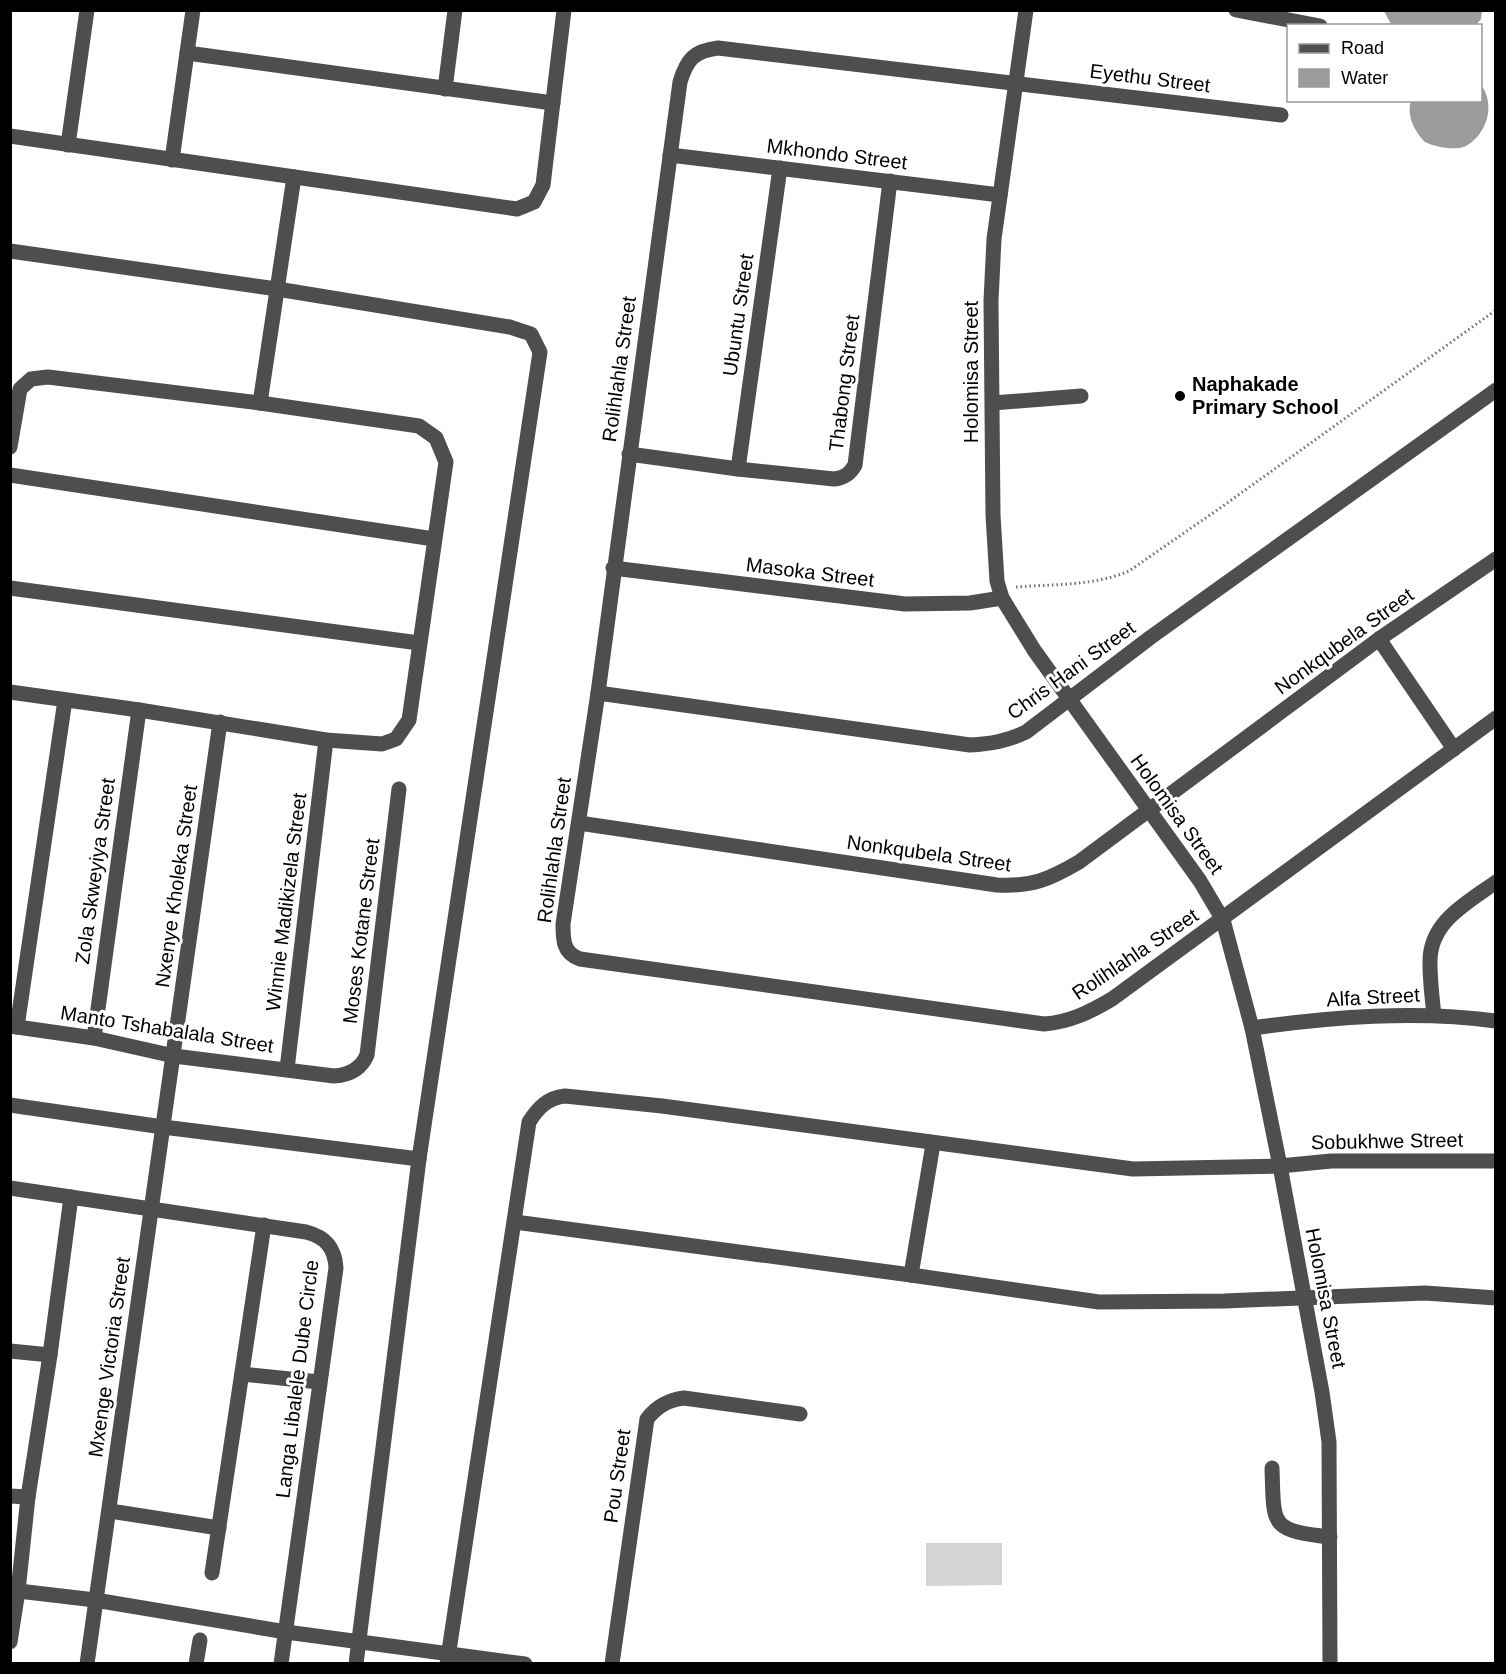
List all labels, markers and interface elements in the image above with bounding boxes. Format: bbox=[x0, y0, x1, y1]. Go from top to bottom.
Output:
legend bbox=[1287, 24, 1482, 102]
text: Road bbox=[1341, 38, 1384, 58]
street label: Eyethu Street bbox=[1089, 60, 1212, 96]
text: Water bbox=[1341, 68, 1388, 88]
street label: Mkhondo Street bbox=[766, 134, 909, 174]
street label: Ubuntu Street bbox=[719, 252, 758, 378]
street label: Rolihlahla Street bbox=[598, 294, 640, 443]
street label: Holomisa Street bbox=[960, 300, 982, 443]
street label: Thabong Street bbox=[825, 313, 863, 453]
place label: Naphakade Primary School bbox=[1192, 373, 1339, 418]
marker: Naphakade Primary School bbox=[1173, 389, 1187, 403]
street label: Masoka Street bbox=[745, 553, 876, 591]
street label: Nonkqubela Street bbox=[1271, 583, 1418, 699]
street label: Chris Hani Street bbox=[1003, 616, 1139, 724]
street label: Holomisa Street bbox=[1126, 750, 1228, 878]
street label: Rolihlahla Street bbox=[533, 775, 575, 924]
street label: Zola Skweyiya Street bbox=[71, 776, 119, 966]
street label: Nxenye Kholeka Street bbox=[151, 783, 201, 989]
street label: Winnie Madikizela Street bbox=[262, 791, 310, 1013]
street label: Nonkqubela Street bbox=[845, 831, 1013, 875]
street label: Moses Kotane Street bbox=[339, 837, 383, 1025]
street label: Rolihlahla Street bbox=[1068, 904, 1202, 1004]
street label: Alfa Street bbox=[1326, 984, 1421, 1010]
street label: Manto Tshabalala Street bbox=[59, 1001, 275, 1057]
street label: Sobukhwe Street bbox=[1311, 1129, 1464, 1153]
street label: Holomisa Street bbox=[1302, 1226, 1350, 1370]
street label: Mxenge Victoria Street bbox=[84, 1255, 134, 1459]
street label: Langa Libalele Dube Circle bbox=[271, 1258, 323, 1500]
street label: Pou Street bbox=[600, 1427, 635, 1524]

